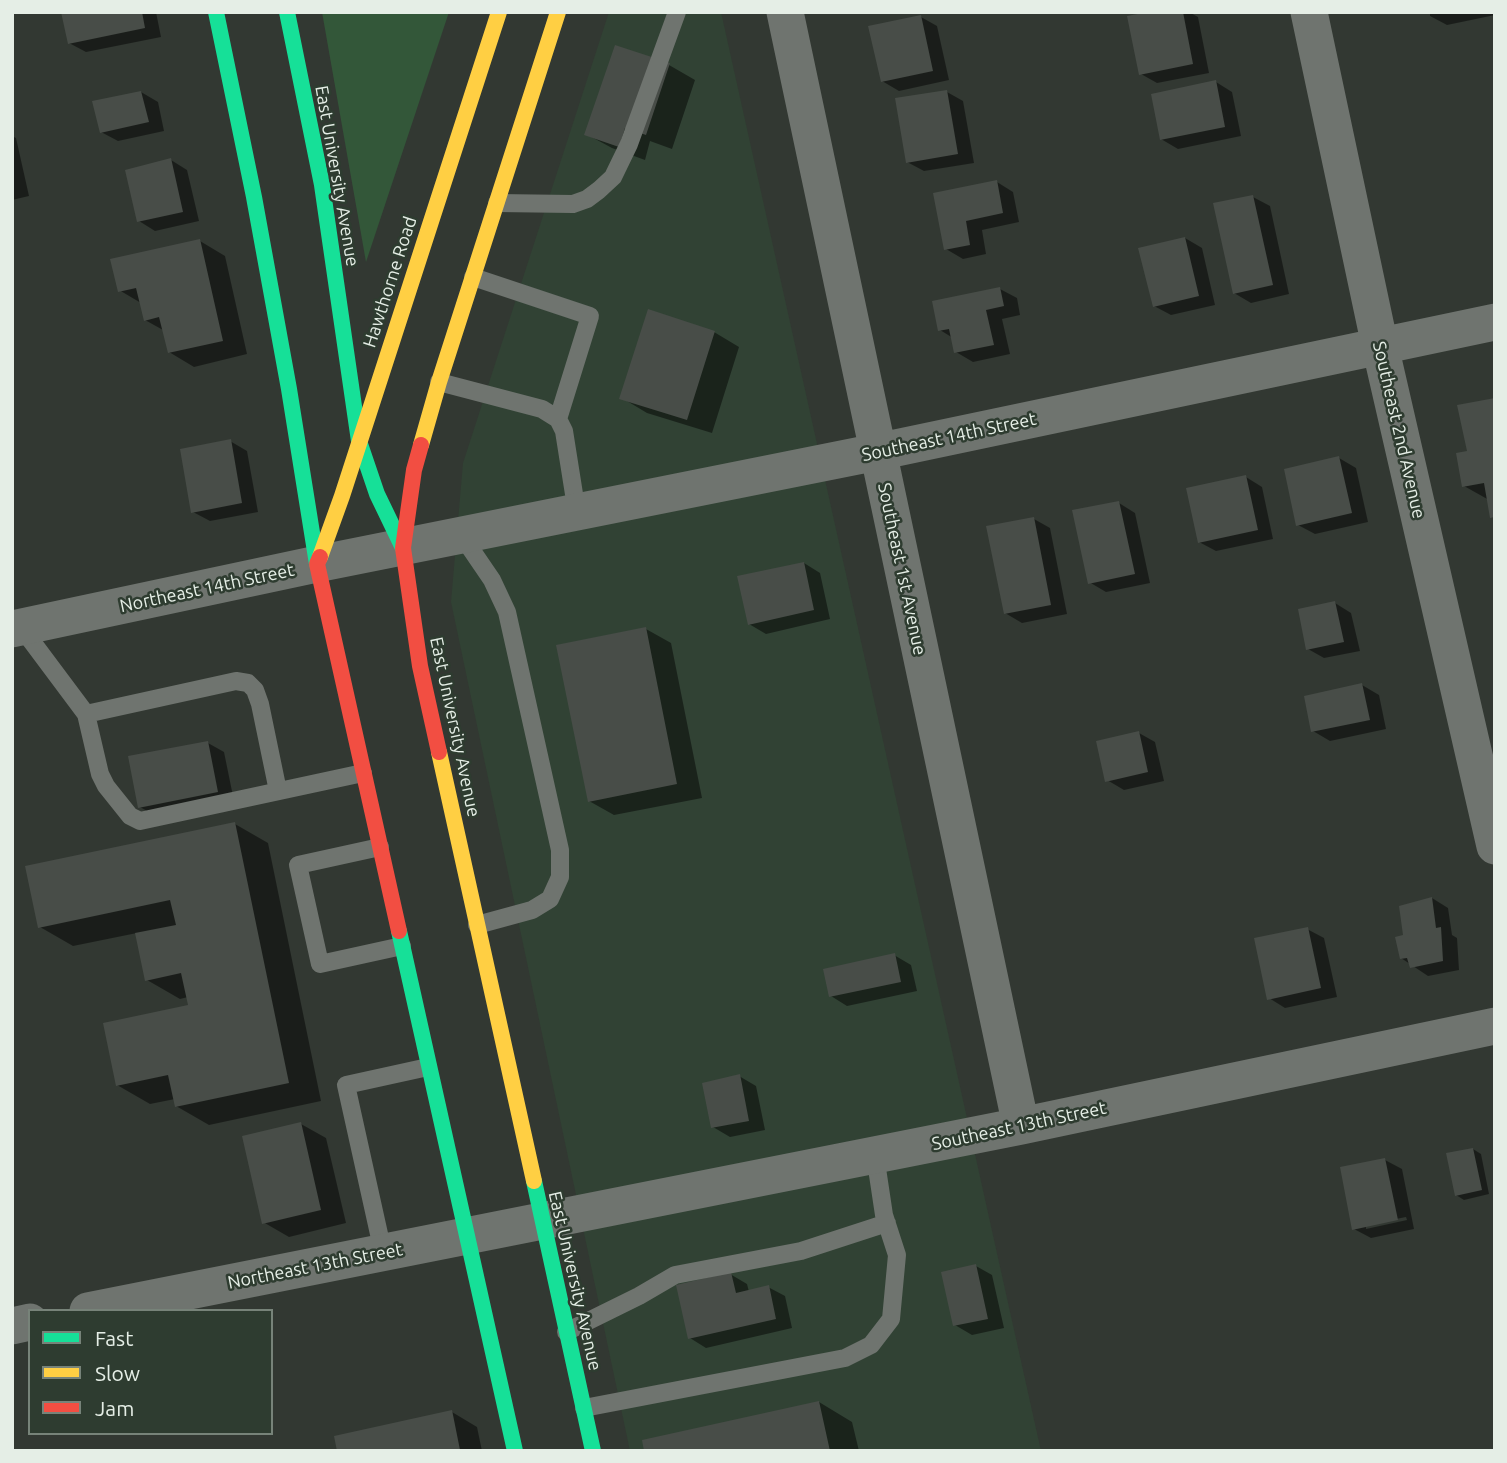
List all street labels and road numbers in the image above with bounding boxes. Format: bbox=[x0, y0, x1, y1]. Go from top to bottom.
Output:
street label: East University Avenue bbox=[310, 84, 364, 268]
street label: Hawthorne Road bbox=[359, 214, 421, 350]
street label: Southeast 2nd Avenue bbox=[1368, 339, 1430, 521]
street label: Southeast 14th Street bbox=[860, 408, 1038, 466]
street label: Southeast 1st Avenue bbox=[873, 481, 931, 657]
street label: Northeast 14th Street bbox=[118, 559, 296, 617]
street label: East University Avenue bbox=[425, 635, 485, 819]
street label: Southeast 13th Street bbox=[930, 1097, 1108, 1155]
street label: East University Avenue bbox=[544, 1189, 606, 1373]
street label: Northeast 13th Street bbox=[226, 1238, 404, 1294]

